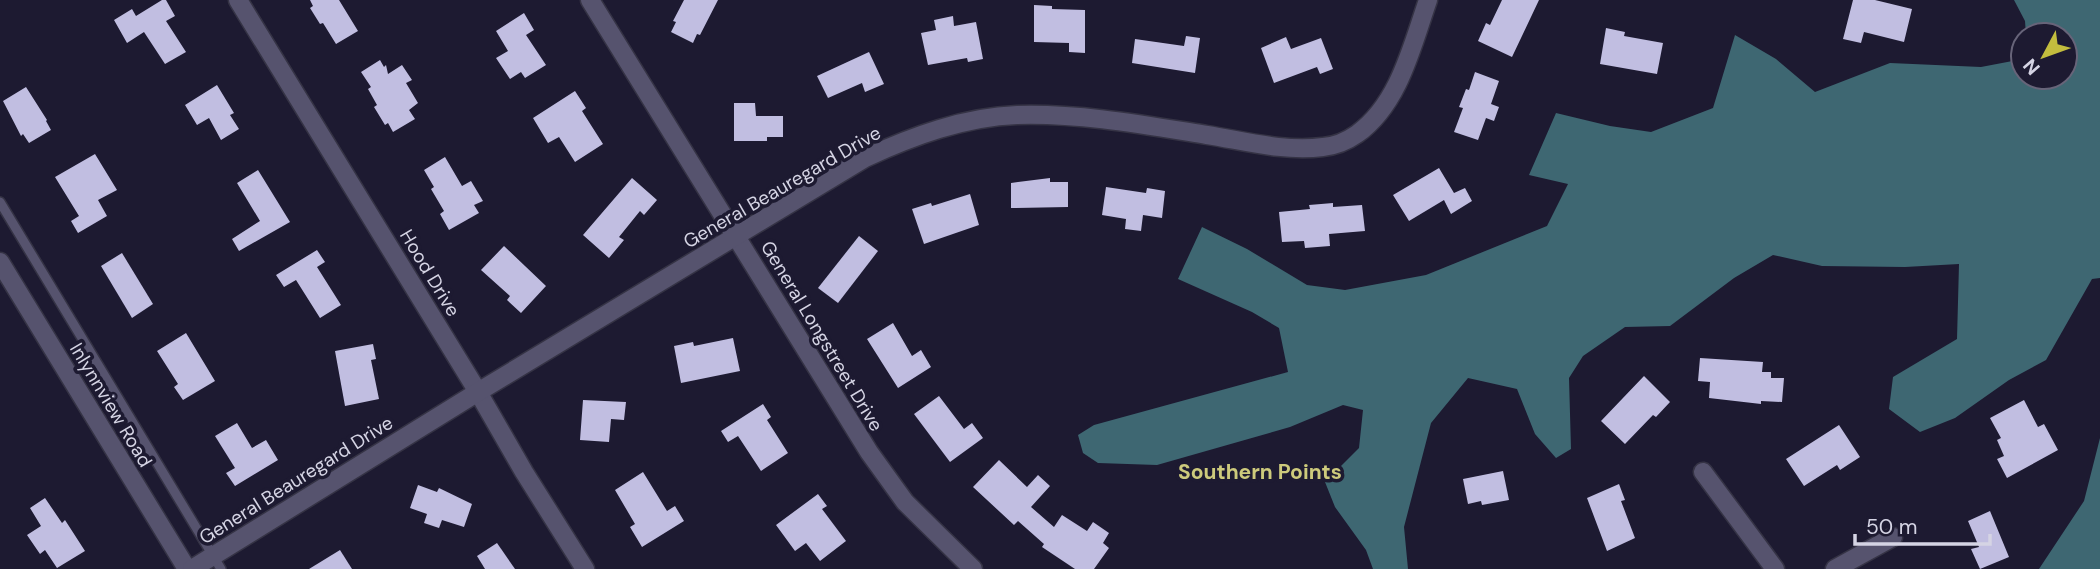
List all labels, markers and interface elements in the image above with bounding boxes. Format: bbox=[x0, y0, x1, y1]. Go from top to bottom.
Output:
north arrow bbox=[2009, 21, 2079, 91]
text: N bbox=[2018, 53, 2046, 80]
street label: General Beauregard Drive bbox=[679, 120, 885, 254]
street label: Hood Drive bbox=[394, 225, 466, 321]
street label: General Longstreet Drive bbox=[755, 236, 889, 436]
street label: Inlynnview Road bbox=[64, 338, 158, 472]
street label: General Beauregard Drive bbox=[194, 410, 398, 550]
district label: Southern Points bbox=[1178, 458, 1342, 486]
scale bar bbox=[1855, 503, 1990, 546]
text: 50 m bbox=[1866, 513, 1917, 541]

